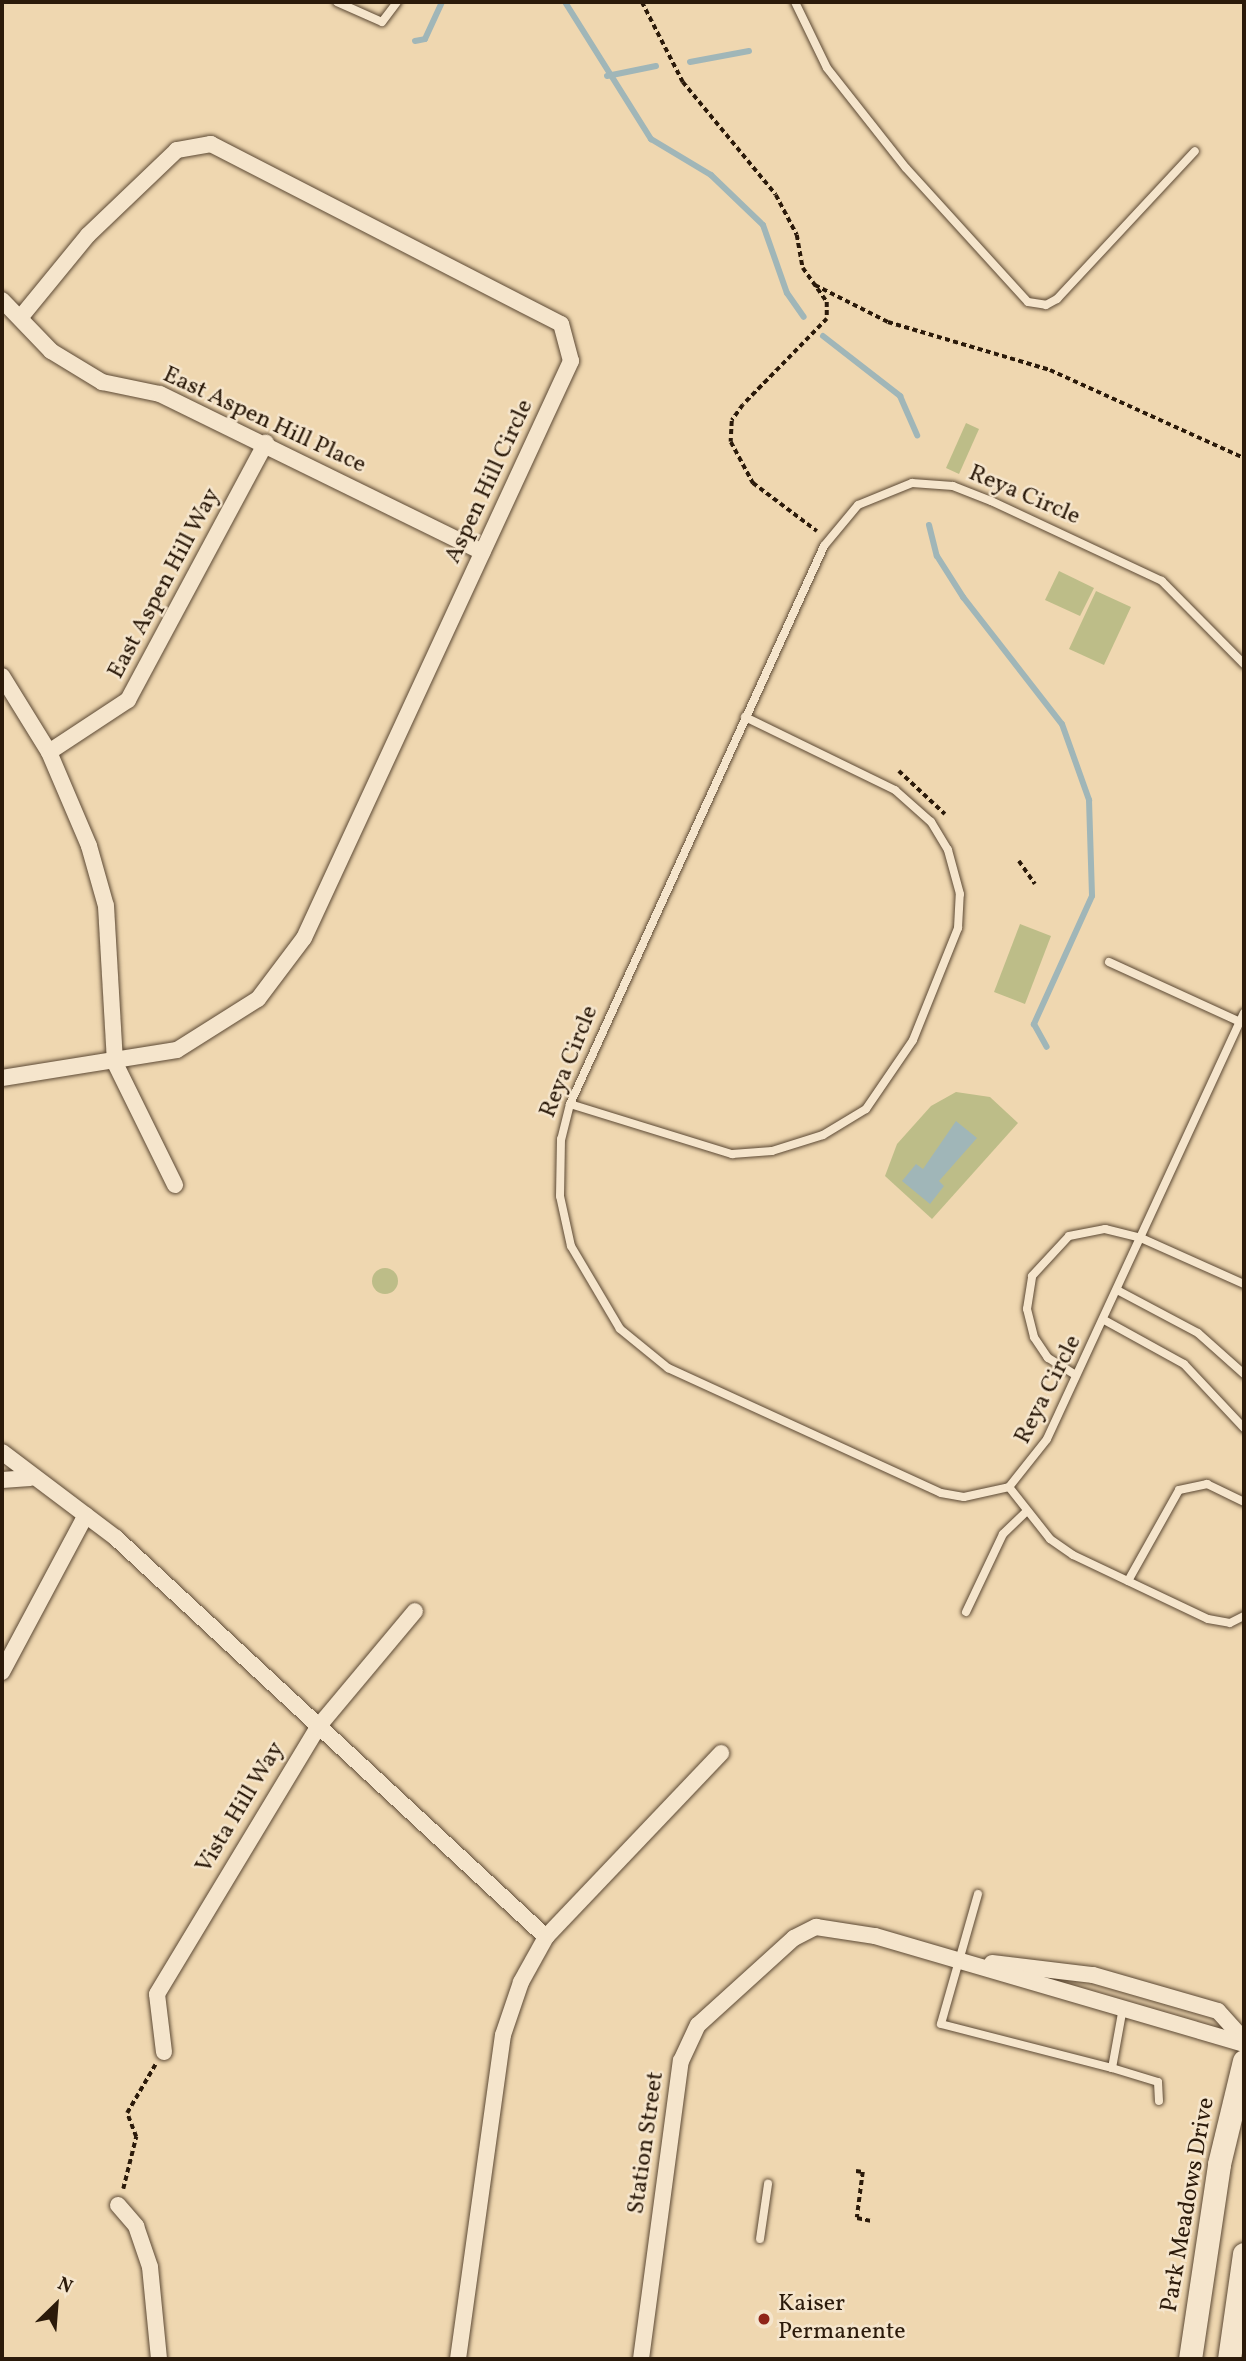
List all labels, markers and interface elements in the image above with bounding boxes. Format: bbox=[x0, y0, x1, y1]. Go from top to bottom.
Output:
street label: East Aspen Hill Place bbox=[158, 361, 370, 481]
street label: Aspen Hill Circle bbox=[439, 395, 541, 569]
street label: Reya Circle bbox=[964, 460, 1084, 532]
street label: East Aspen Hill Way bbox=[102, 483, 228, 685]
street label: Reya Circle bbox=[534, 1002, 606, 1122]
street label: Reya Circle bbox=[1009, 1331, 1089, 1449]
street label: Vista Hill Way bbox=[190, 1737, 292, 1879]
street label: Station Street bbox=[623, 2070, 671, 2216]
street label: Park Meadows Drive bbox=[1156, 2095, 1222, 2315]
north arrow bbox=[21, 2270, 91, 2340]
text: N bbox=[53, 2271, 77, 2301]
place label: Kaiser Permanente bbox=[778, 2291, 906, 2347]
marker: Kaiser Permanente bbox=[756, 2311, 772, 2327]

